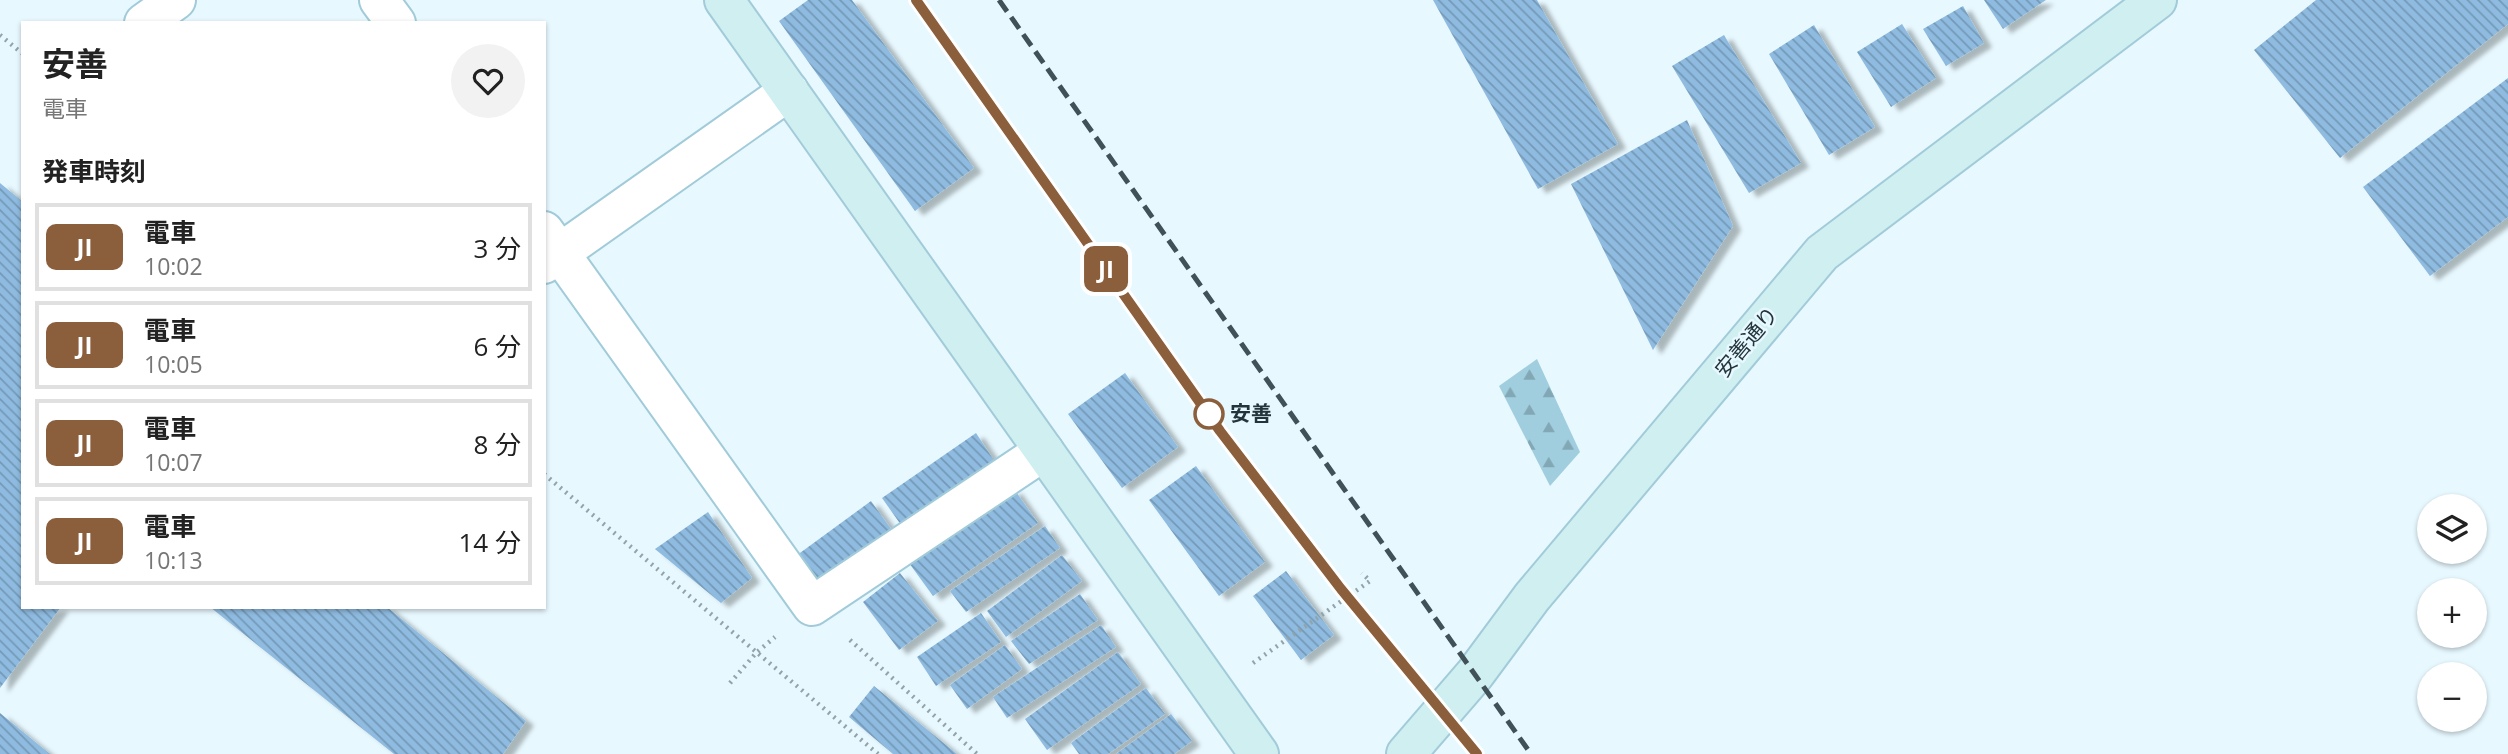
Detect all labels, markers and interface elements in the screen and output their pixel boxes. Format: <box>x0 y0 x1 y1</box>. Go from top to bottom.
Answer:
text: 安善 <box>42 41 108 86</box>
button: heart <box>451 44 525 118</box>
text: 電車 <box>42 92 88 124</box>
text: 発車時刻 <box>42 153 146 189</box>
text: 電車 <box>144 214 196 250</box>
text: JI <box>77 230 92 263</box>
text: 3 分 <box>473 230 521 266</box>
line badge: JI <box>1074 246 1138 292</box>
text: 10:02 <box>144 250 203 282</box>
text: JI <box>1098 252 1114 285</box>
street label: 安善通り <box>1709 300 1784 383</box>
text: 電車 <box>144 312 196 348</box>
text: JI <box>77 328 92 361</box>
text: 6 分 <box>473 328 521 364</box>
text: 10:05 <box>144 348 203 380</box>
marker: 安善 <box>1194 399 1224 429</box>
place label: 安善 <box>1230 399 1272 427</box>
text: 電車 <box>144 410 196 446</box>
text: JI <box>77 426 92 459</box>
text: 8 分 <box>473 426 521 462</box>
text: 10:07 <box>144 446 203 478</box>
map controls <box>2417 494 2487 732</box>
button: layers <box>2417 494 2487 564</box>
text: 電車 <box>144 508 196 544</box>
text: JI <box>77 524 92 557</box>
text: 14 分 <box>459 524 521 560</box>
text: 10:13 <box>144 544 203 576</box>
button: + <box>2417 578 2487 648</box>
button: − <box>2417 662 2487 732</box>

